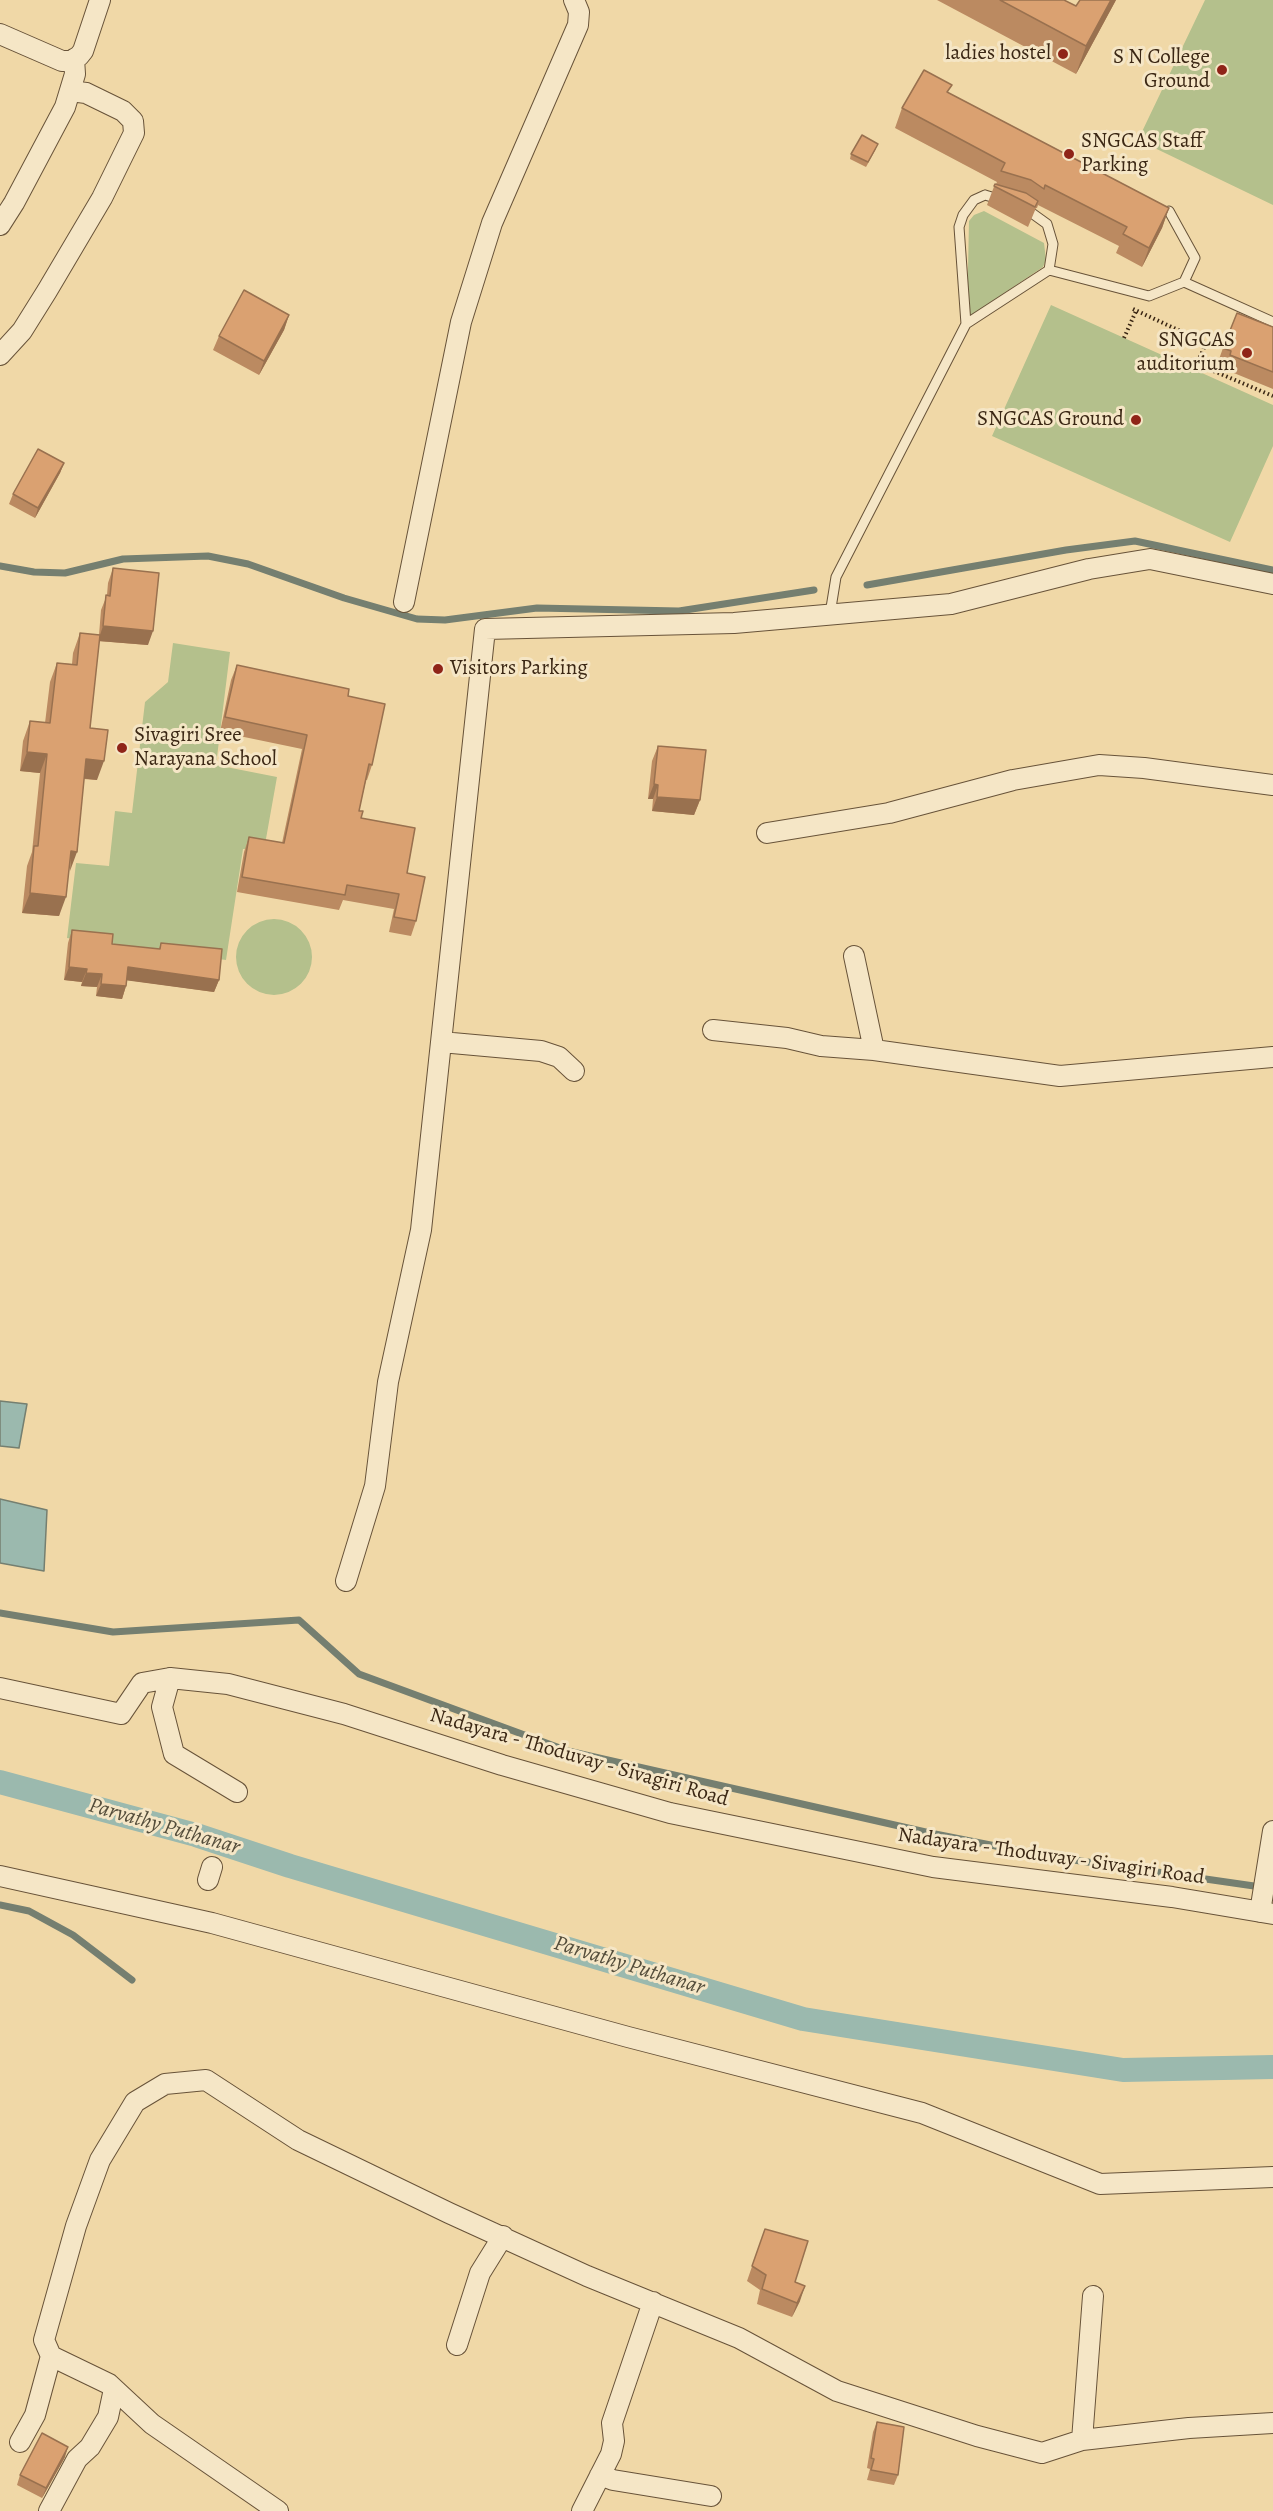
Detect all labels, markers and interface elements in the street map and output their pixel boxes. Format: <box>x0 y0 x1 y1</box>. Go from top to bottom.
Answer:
place label: ladies hostel <box>945 41 1051 67</box>
place label: S N College Ground <box>1113 45 1210 95</box>
marker: ladies hostel <box>1056 47 1070 61</box>
marker: S N College Ground <box>1215 63 1229 77</box>
place label: SNGCAS Staff Parking <box>1081 129 1203 179</box>
marker: SNGCAS Staff Parking <box>1062 147 1076 161</box>
place label: SNGCAS auditorium <box>1136 328 1235 378</box>
marker: SNGCAS auditorium <box>1240 346 1254 360</box>
place label: SNGCAS Ground <box>977 407 1124 433</box>
marker: SNGCAS Ground <box>1129 413 1143 427</box>
place label: Visitors Parking <box>450 656 588 682</box>
marker: Visitors Parking <box>431 662 445 676</box>
place label: Sivagiri Sree Narayana School <box>134 723 277 773</box>
marker: Sivagiri Sree Narayana School <box>115 741 129 755</box>
street label: Nadayara - Thoduvay - Sivagiri Road <box>427 1703 731 1813</box>
water label: Parvathy Puthanar <box>85 1793 243 1861</box>
street label: Nadayara - Thoduvay - Sivagiri Road <box>896 1823 1206 1891</box>
water label: Parvathy Puthanar <box>551 1931 707 2001</box>

